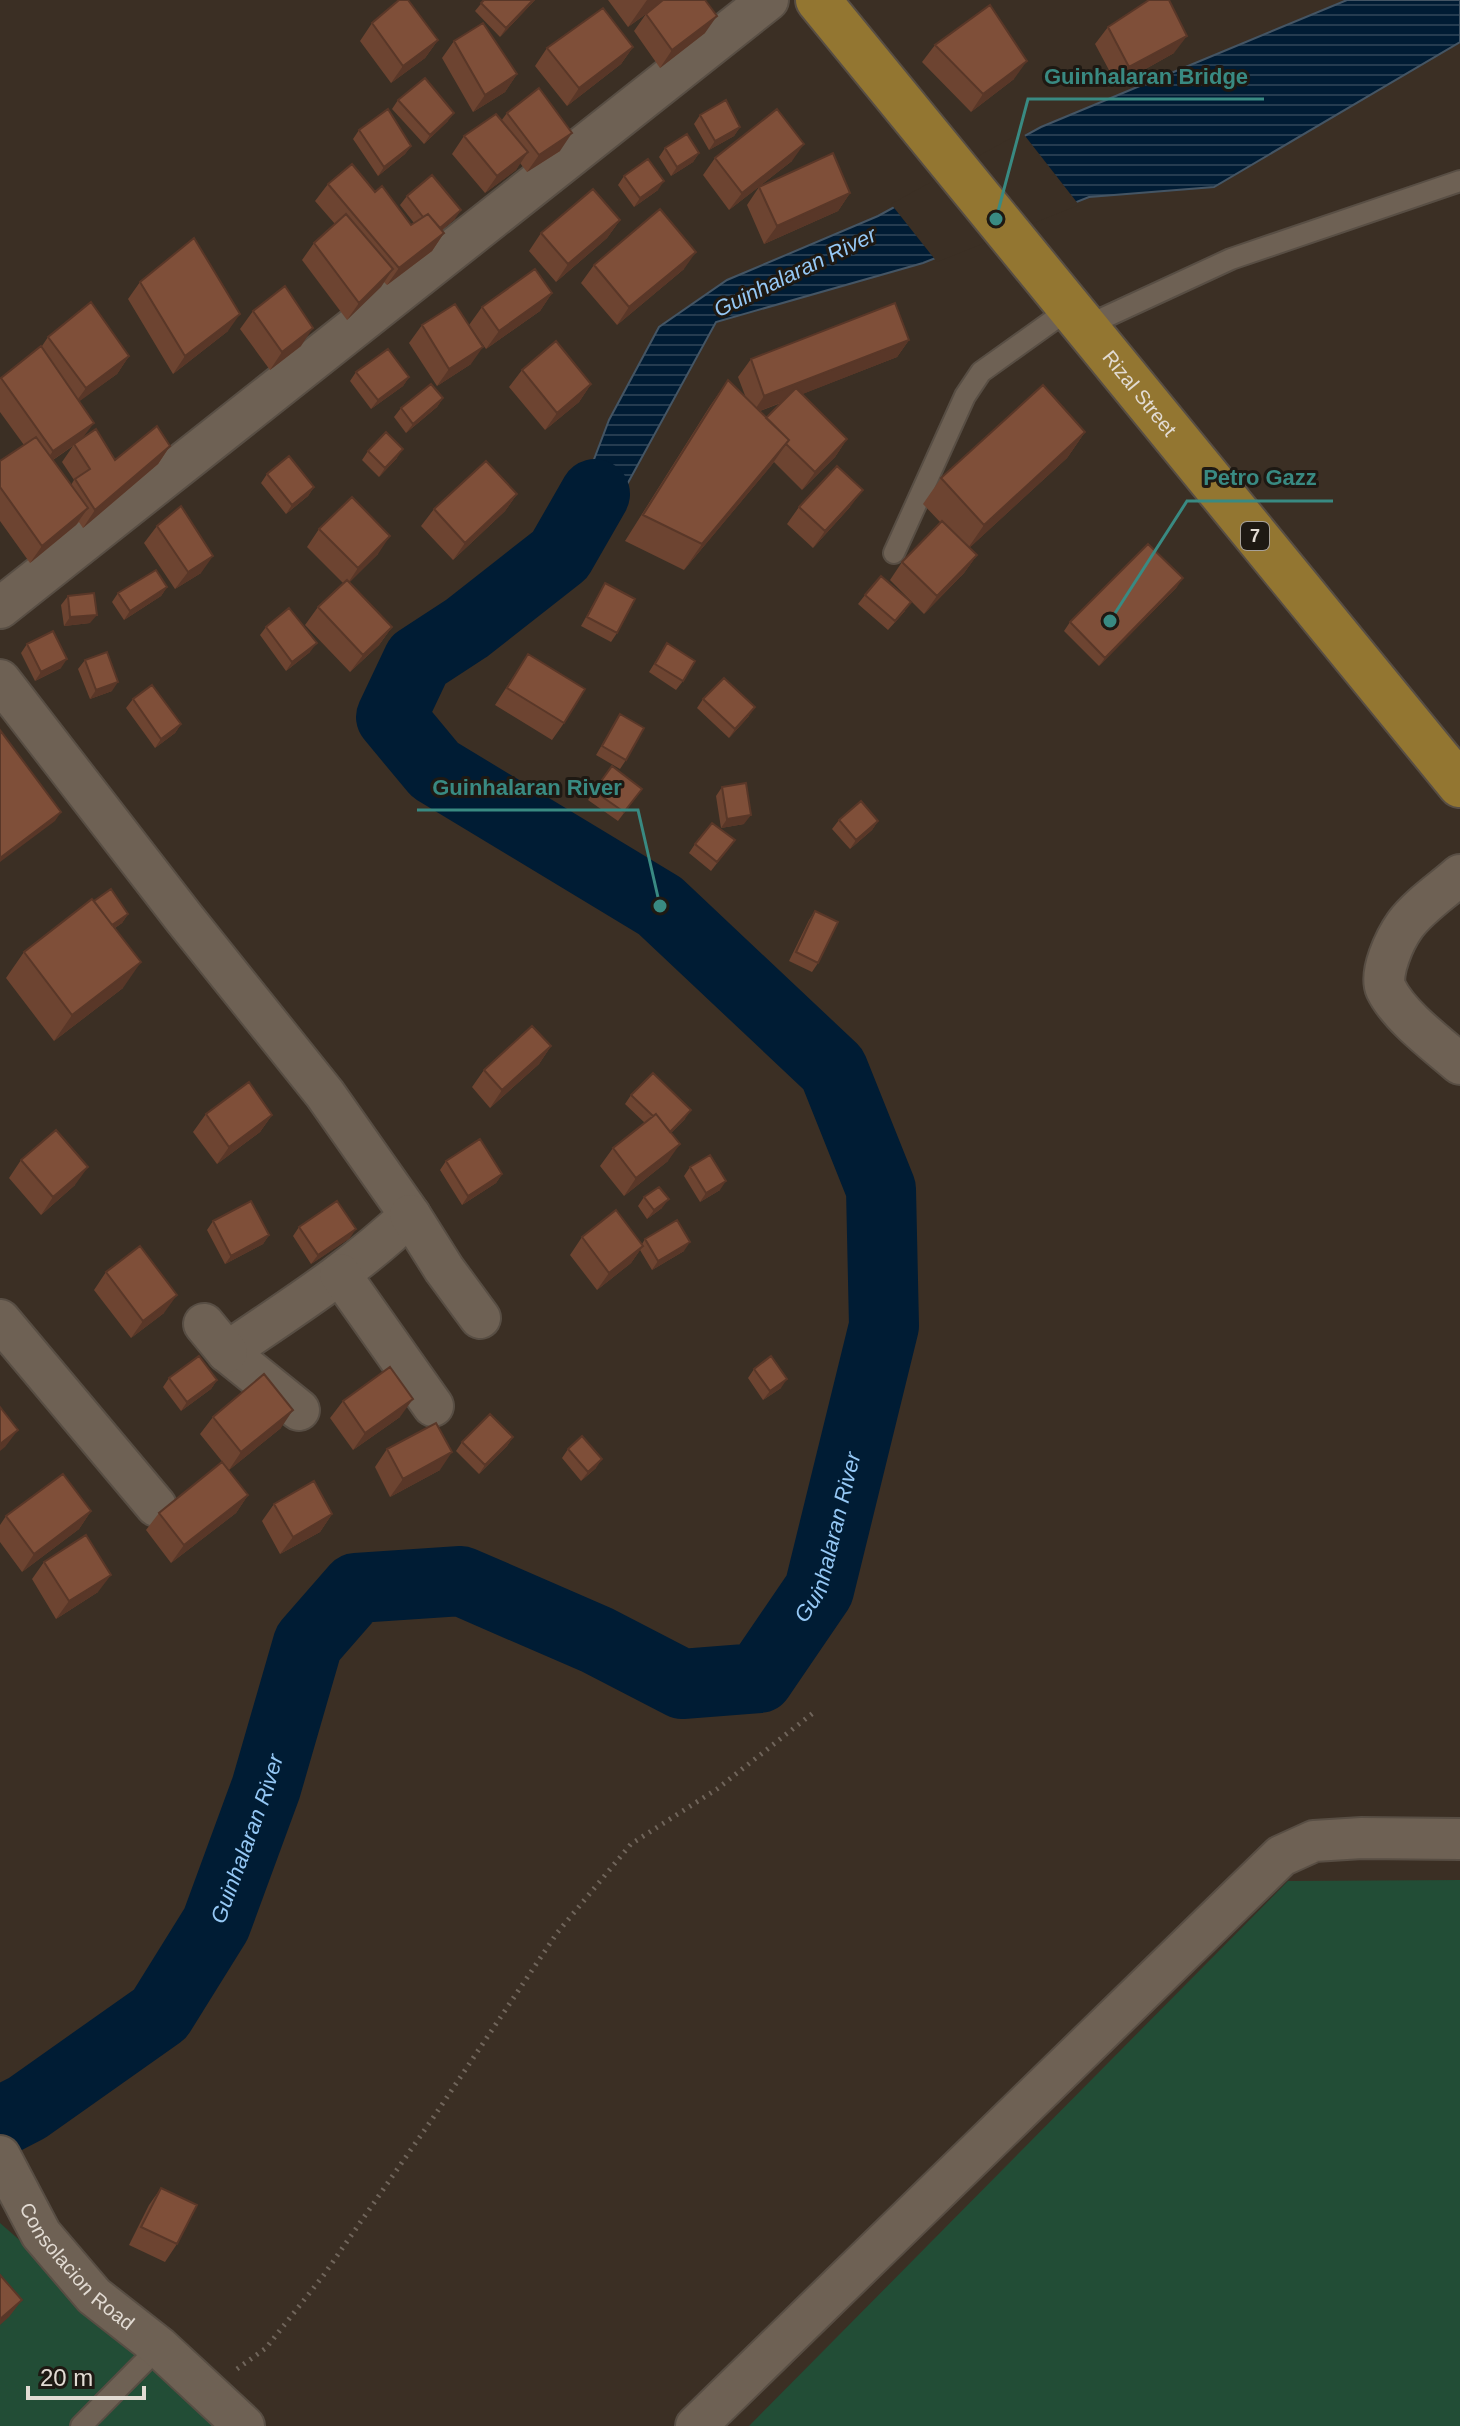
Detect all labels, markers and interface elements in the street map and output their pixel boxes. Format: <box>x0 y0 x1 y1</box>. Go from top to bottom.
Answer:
callout: Guinhalaran Bridge <box>1028 53 1264 99</box>
text: Guinhalaran Bridge <box>1044 64 1248 89</box>
water label: Guinhalaran River <box>710 221 882 322</box>
street label: Rizal Street <box>1098 346 1181 441</box>
callout: Petro Gazz <box>1187 455 1333 501</box>
text: Petro Gazz <box>1203 465 1317 490</box>
road number: 7 <box>1241 522 1269 550</box>
callout: Guinhalaran River <box>417 764 638 810</box>
text: Guinhalaran River <box>432 775 622 800</box>
water label: Guinhalaran River <box>789 1448 865 1627</box>
water label: Guinhalaran River <box>205 1750 288 1926</box>
street label: Consolacion Road <box>16 2199 139 2334</box>
scale bar <box>28 2350 144 2400</box>
text: 20 m <box>40 2364 93 2391</box>

